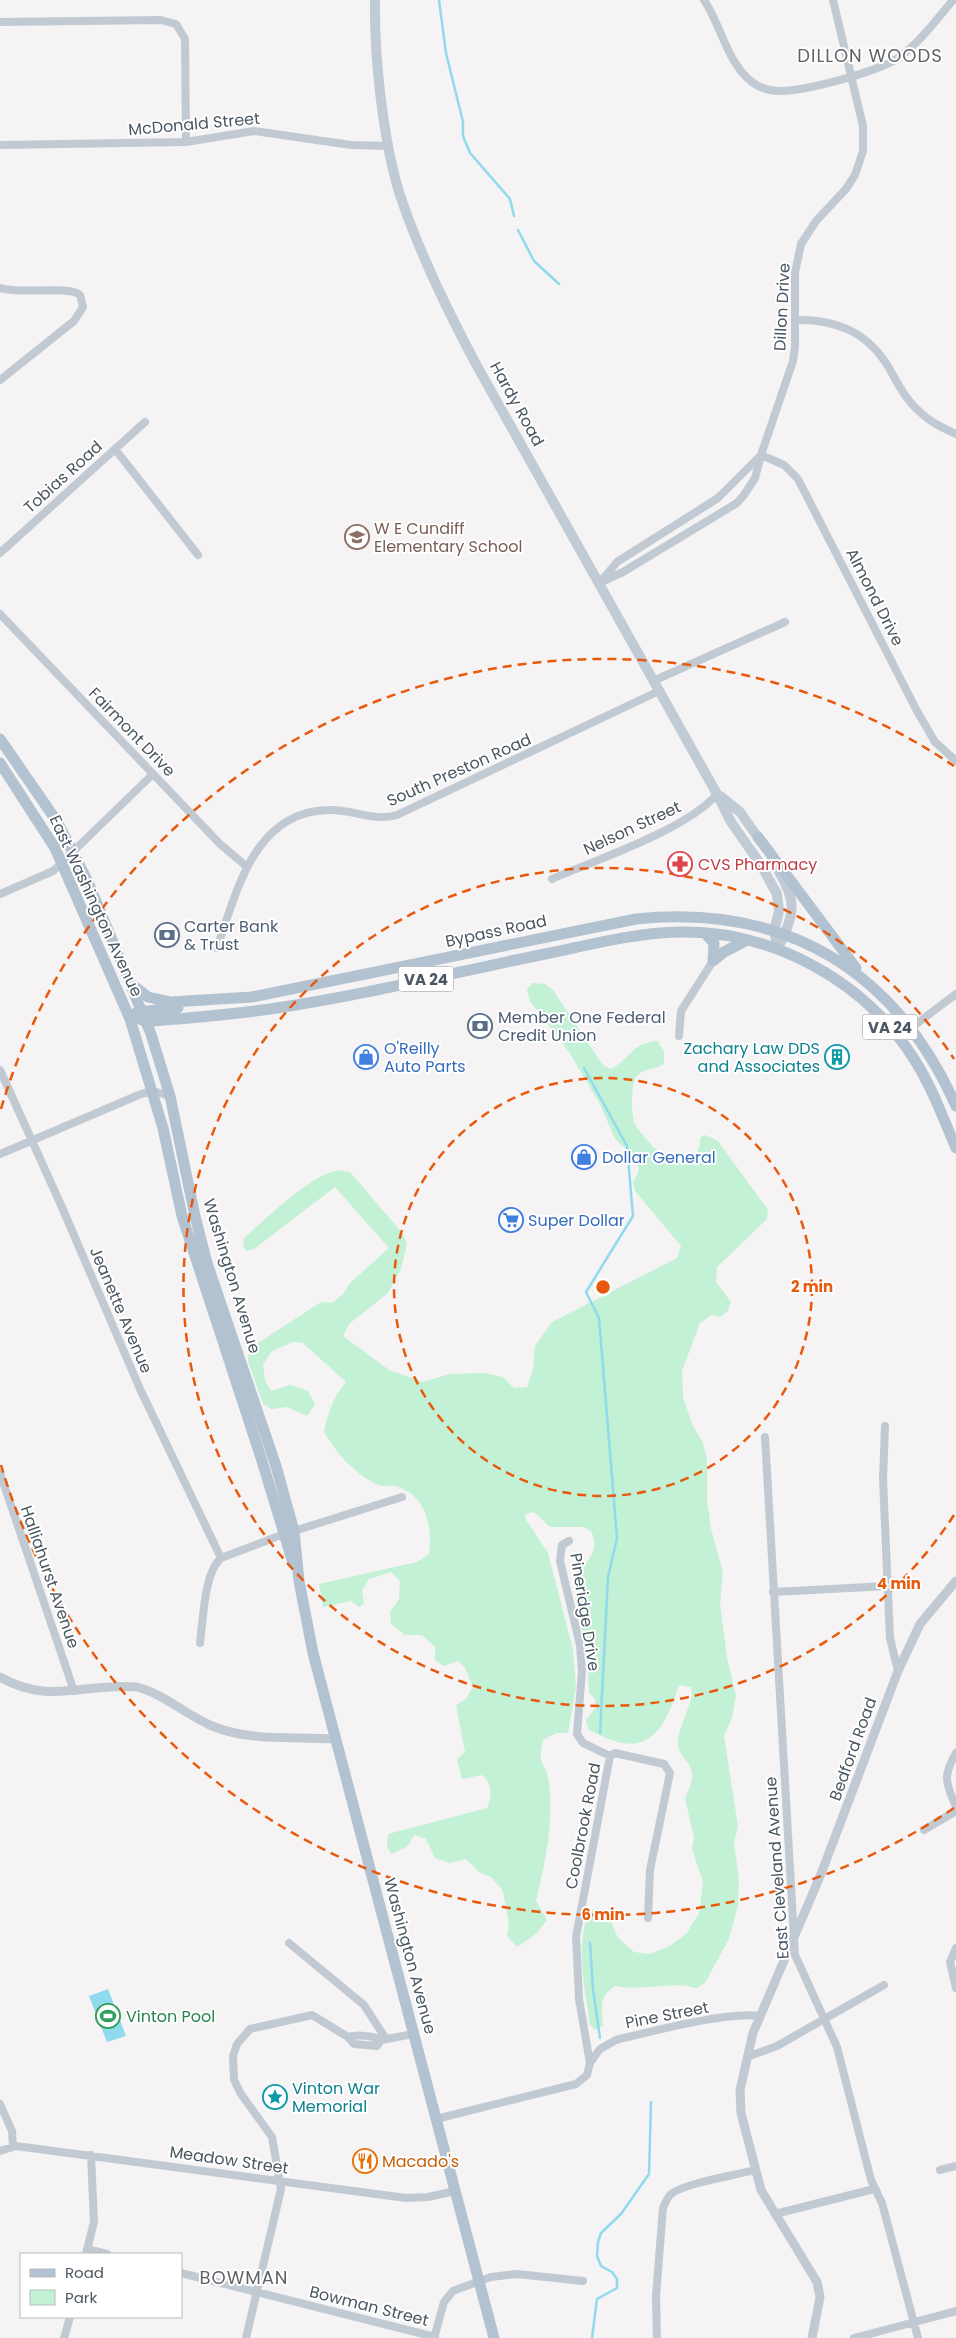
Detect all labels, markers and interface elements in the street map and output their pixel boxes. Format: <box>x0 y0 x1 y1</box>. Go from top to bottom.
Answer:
district label: DILLON WOODS <box>797 43 943 68</box>
street label: McDonald Street <box>127 107 261 141</box>
street label: Dillon Drive <box>768 262 796 352</box>
street label: Hardy Road <box>484 358 550 450</box>
street label: Tobias Road <box>19 435 107 519</box>
place label: W E Cundiff Elementary School <box>374 517 522 558</box>
school or university icon: W E Cundiff Elementary School <box>344 524 370 550</box>
street label: Almond Drive <box>840 544 910 650</box>
street label: Fairmont Drive <box>83 682 181 782</box>
street label: South Preston Road <box>383 728 535 812</box>
street label: Nelson Street <box>580 795 685 861</box>
street label: East Washington Avenue <box>44 811 148 1001</box>
pharmacy icon: CVS Pharmacy <box>667 851 693 877</box>
place label: CVS Pharmacy <box>698 853 817 876</box>
street label: Bypass Road <box>443 909 549 953</box>
place label: Carter Bank & Trust <box>184 915 279 956</box>
bank icon: Carter Bank & Trust <box>154 922 180 948</box>
road number: VA 24 <box>398 966 454 992</box>
place label: Member One Federal Credit Union <box>498 1006 666 1047</box>
bank icon: Member One Federal Credit Union <box>467 1013 493 1039</box>
road number: VA 24 <box>862 1014 918 1040</box>
place label: O'Reilly Auto Parts <box>384 1037 466 1078</box>
place label: Zachary Law DDS and Associates <box>683 1037 820 1078</box>
shop icon: O'Reilly Auto Parts <box>353 1044 379 1070</box>
building icon: Zachary Law DDS and Associates <box>824 1044 850 1070</box>
shop icon: Dollar General <box>571 1144 597 1170</box>
place label: Dollar General <box>602 1146 716 1169</box>
street label: Washington Avenue <box>198 1196 267 1356</box>
supermarket icon: Super Dollar <box>498 1207 524 1233</box>
place label: Super Dollar <box>528 1209 625 1232</box>
street label: Jeanette Avenue <box>84 1243 158 1377</box>
text: 2 min <box>791 1276 833 1297</box>
centre of rings <box>594 1278 612 1296</box>
street label: Halliahurst Avenue <box>15 1503 85 1651</box>
street label: Pineridge Drive <box>564 1551 606 1673</box>
text: 4 min <box>877 1573 921 1594</box>
street label: Bedford Road <box>824 1694 882 1804</box>
street label: Coolbrook Road <box>559 1761 607 1891</box>
street label: East Cleveland Avenue <box>759 1776 795 1960</box>
street label: Washington Avenue <box>378 1875 442 2037</box>
text: 6 min <box>581 1904 625 1925</box>
street label: Pine Street <box>623 1996 711 2034</box>
sports icon: Vinton Pool <box>95 2003 121 2029</box>
place label: Vinton Pool <box>126 2005 215 2028</box>
place label: Vinton War Memorial <box>292 2077 380 2118</box>
place icon: Vinton War Memorial <box>262 2084 288 2110</box>
street label: Meadow Street <box>168 2140 290 2180</box>
restaurant icon: Macado's <box>352 2148 378 2174</box>
place label: Macado's <box>382 2150 459 2173</box>
legend <box>20 2253 182 2318</box>
text: Road <box>65 2262 104 2283</box>
district label: BOWMAN <box>199 2265 289 2290</box>
street label: Bowman Street <box>307 2280 431 2332</box>
text: Park <box>65 2287 97 2308</box>

